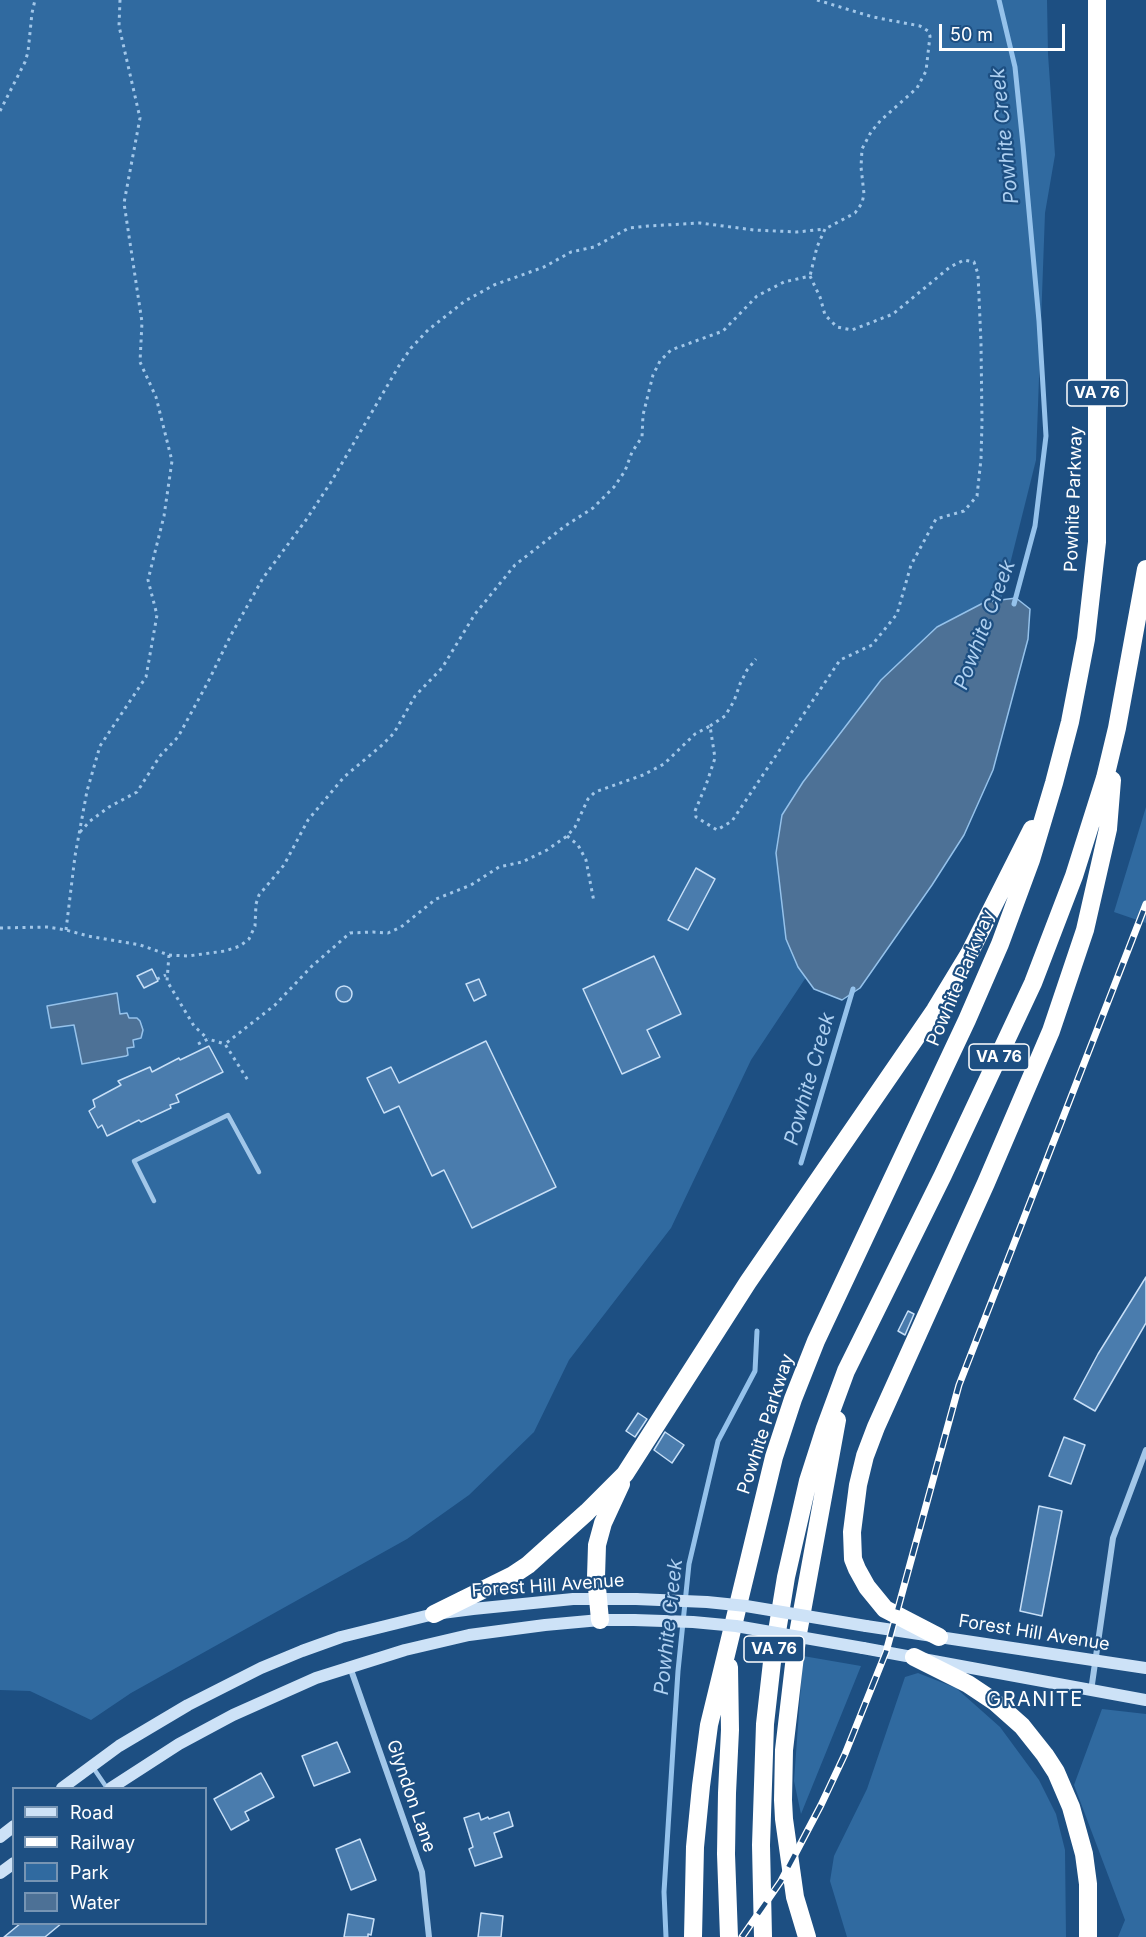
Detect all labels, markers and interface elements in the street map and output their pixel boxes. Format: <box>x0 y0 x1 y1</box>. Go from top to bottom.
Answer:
scale bar <box>942 12 1068 50</box>
text: 50 m <box>950 24 993 45</box>
water label: Powhite Creek <box>986 67 1024 205</box>
road number: VA 76 <box>1067 380 1127 406</box>
street label: Powhite Parkway <box>1061 426 1087 572</box>
water label: Powhite Creek <box>949 557 1021 693</box>
street label: Powhite Parkway <box>923 907 999 1049</box>
water label: Powhite Creek <box>780 1010 840 1148</box>
road number: VA 76 <box>969 1044 1029 1070</box>
street label: Powhite Parkway <box>733 1351 799 1497</box>
water label: Powhite Creek <box>650 1558 688 1696</box>
street label: Forest Hill Avenue <box>471 1570 625 1602</box>
street label: Forest Hill Avenue <box>957 1610 1111 1656</box>
road number: VA 76 <box>744 1636 804 1662</box>
district label: GRANITE <box>986 1688 1084 1712</box>
street label: Glyndon Lane <box>382 1737 440 1855</box>
legend <box>12 1787 207 1925</box>
text: Road <box>70 1802 113 1823</box>
text: Railway <box>70 1832 135 1853</box>
text: Park <box>70 1862 109 1883</box>
text: Water <box>70 1892 120 1913</box>

